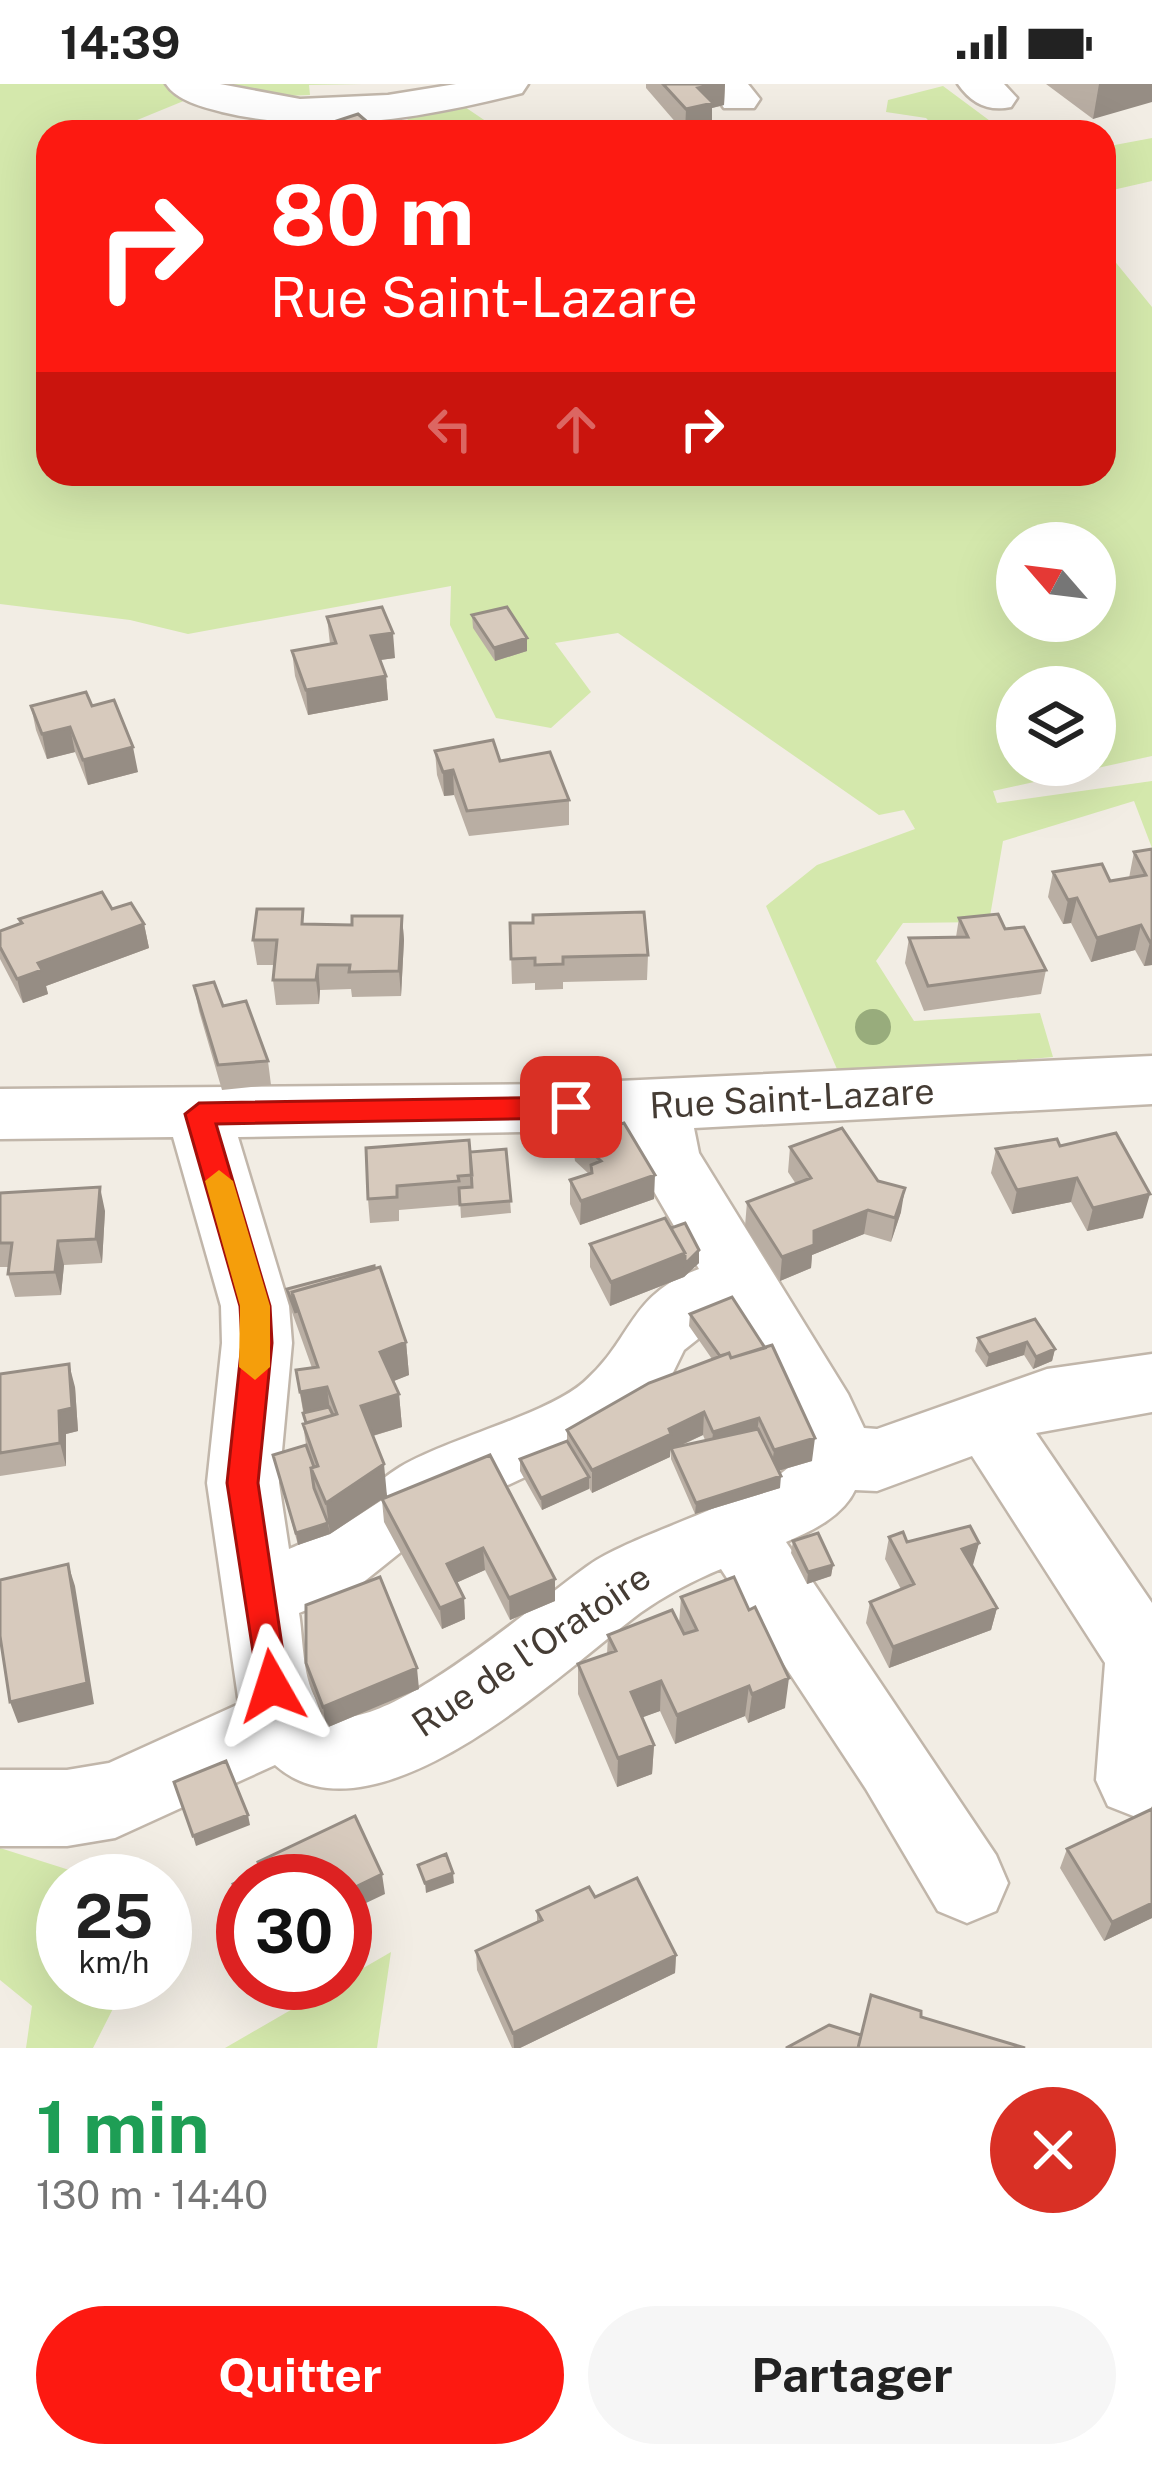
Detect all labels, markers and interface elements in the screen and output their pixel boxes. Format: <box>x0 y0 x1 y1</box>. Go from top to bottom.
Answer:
text: 14:39 <box>60 16 180 69</box>
text: 80 m <box>270 165 474 264</box>
icon: right <box>72 168 228 324</box>
text: Rue Saint-Lazare <box>270 266 698 329</box>
icon: left <box>417 396 483 462</box>
icon: ahead <box>543 396 609 462</box>
icon: right <box>669 396 735 462</box>
north arrow <box>996 522 1116 642</box>
map controls <box>996 522 1116 786</box>
button: layers <box>996 666 1116 786</box>
pin <box>520 1056 622 1158</box>
street label: Rue Saint-Lazare <box>648 1070 936 1126</box>
icon: arrive <box>538 1074 604 1140</box>
street label: Rue de l'Oratoire <box>404 1555 658 1745</box>
position arrow <box>209 1623 335 1749</box>
speed limit sign: 30 <box>216 1854 372 2010</box>
text: 25 <box>75 1881 153 1952</box>
text: km/h <box>79 1944 149 1980</box>
text: 1 min <box>36 2085 210 2169</box>
button: close <box>990 2087 1116 2213</box>
text: 130 m · 14:40 <box>36 2172 268 2218</box>
button: Quitter <box>36 2306 564 2444</box>
button: Partager <box>588 2306 1116 2444</box>

